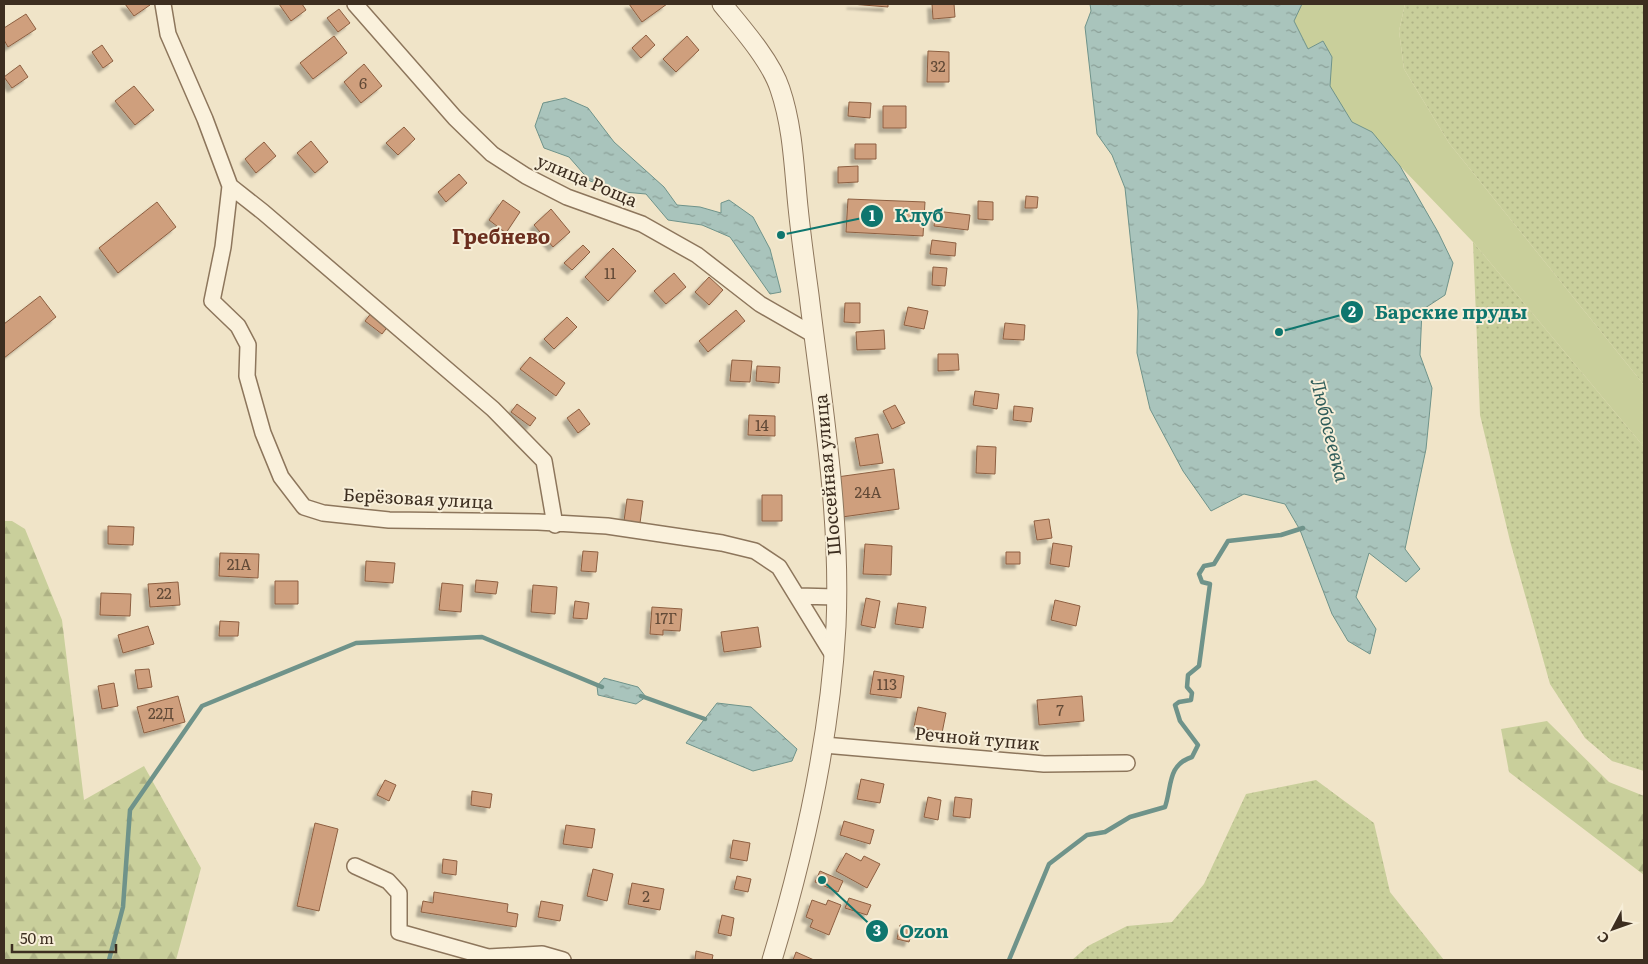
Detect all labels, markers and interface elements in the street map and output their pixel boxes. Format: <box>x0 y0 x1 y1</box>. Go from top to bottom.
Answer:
house number: 32 <box>930 54 946 77</box>
house number: 6 <box>359 71 367 94</box>
street label: улица Роща <box>533 146 642 213</box>
callout: Клуб <box>859 199 953 233</box>
text: Клуб <box>894 200 944 228</box>
text: 1 <box>869 203 875 226</box>
district label: Гребнево <box>452 220 550 250</box>
house number: 11 <box>604 261 616 284</box>
callout: Барские пруды <box>1339 295 1537 329</box>
text: Барские пруды <box>1375 297 1528 325</box>
text: 2 <box>1348 299 1356 322</box>
water label: Любосеевка <box>1305 375 1357 485</box>
street label: Шоссейная улица <box>806 393 847 557</box>
house number: 14 <box>755 413 769 436</box>
street label: Берёзовая улица <box>342 480 494 515</box>
house number: 24А <box>855 480 881 503</box>
house number: 21А <box>227 552 251 575</box>
house number: 22 <box>156 581 172 604</box>
house number: 17Г <box>655 606 677 629</box>
house number: 113 <box>877 672 897 695</box>
house number: 7 <box>1056 698 1064 721</box>
house number: 22Д <box>148 701 174 724</box>
street label: Речной тупик <box>913 719 1041 756</box>
house number: 2 <box>642 884 650 907</box>
north arrow <box>1588 904 1638 954</box>
callout: Ozon <box>865 914 959 948</box>
text: Ozon <box>899 916 949 944</box>
text: 3 <box>873 918 881 941</box>
scale bar <box>12 922 116 954</box>
text: 50 m <box>20 926 54 949</box>
text: С <box>1592 928 1613 949</box>

